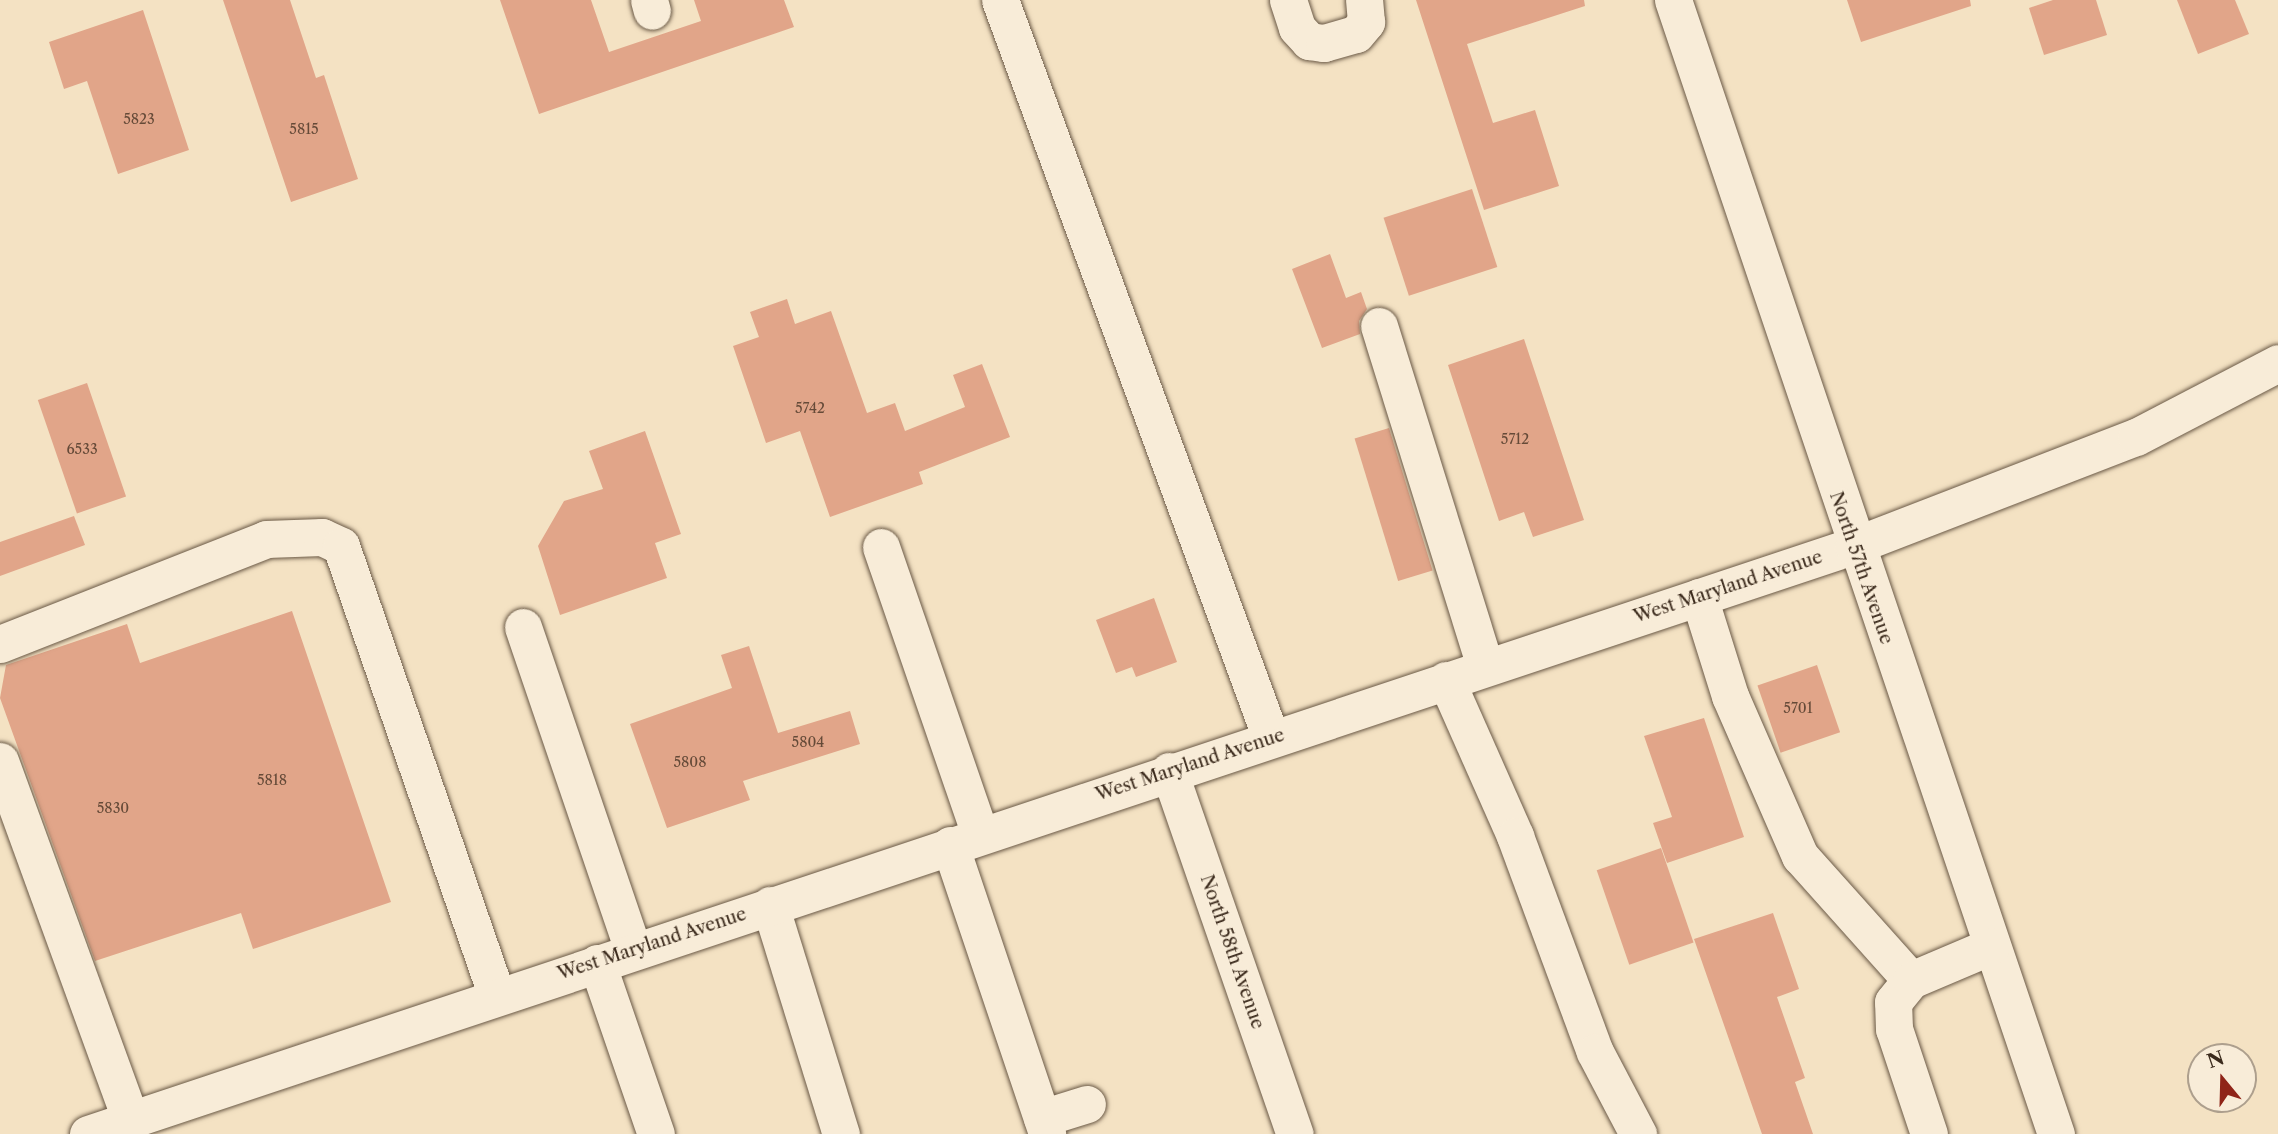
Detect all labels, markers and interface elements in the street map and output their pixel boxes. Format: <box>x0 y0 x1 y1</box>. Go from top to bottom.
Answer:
house number: 5823 <box>123 111 155 127</box>
house number: 5815 <box>289 121 319 137</box>
house number: 5742 <box>795 400 825 416</box>
house number: 5712 <box>1501 431 1529 447</box>
house number: 6533 <box>66 441 98 457</box>
street label: North 57th Avenue <box>1825 489 1897 647</box>
street label: West Maryland Avenue <box>1630 546 1826 628</box>
house number: 5701 <box>1783 700 1813 716</box>
street label: West Maryland Avenue <box>1092 724 1288 806</box>
house number: 5804 <box>792 734 824 750</box>
house number: 5808 <box>673 754 707 770</box>
house number: 5818 <box>257 772 287 788</box>
house number: 5830 <box>97 800 129 816</box>
street label: North 58th Avenue <box>1195 872 1269 1032</box>
street label: West Maryland Avenue <box>554 903 750 985</box>
north arrow <box>2187 1043 2257 1113</box>
text: N <box>2204 1046 2227 1073</box>

